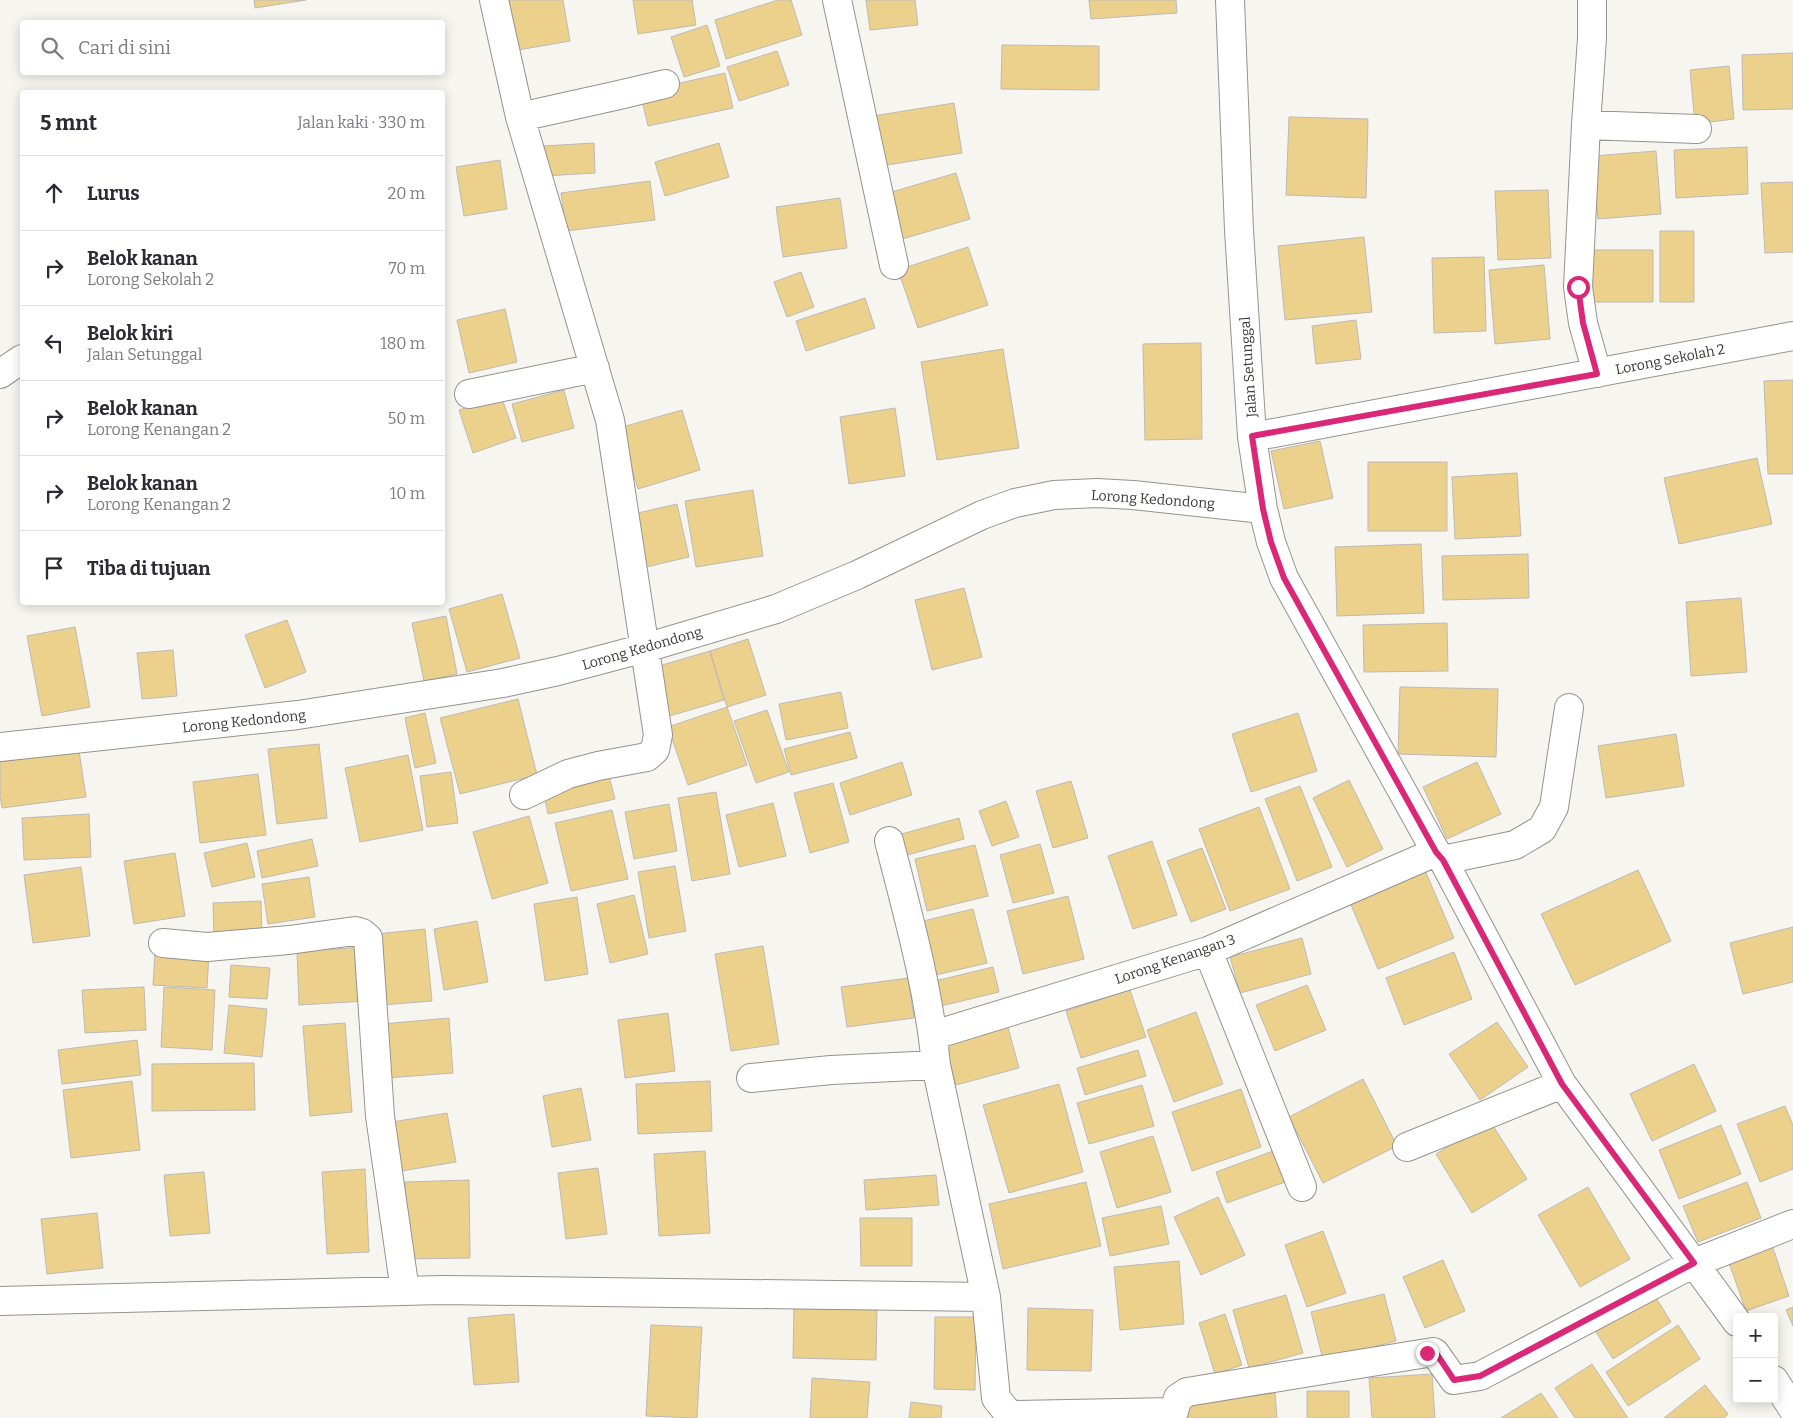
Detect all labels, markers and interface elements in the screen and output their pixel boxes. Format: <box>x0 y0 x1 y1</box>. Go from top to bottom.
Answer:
search box <box>20 20 445 75</box>
icon: search <box>38 34 66 62</box>
text: Cari di sini <box>78 36 171 59</box>
text: 5 mnt <box>40 110 97 136</box>
text: Jalan kaki · 330 m <box>297 113 425 132</box>
icon: ahead <box>40 179 68 207</box>
text: Lurus <box>87 182 140 205</box>
text: 20 m <box>388 184 425 203</box>
text: Belok kanan <box>87 247 198 270</box>
icon: right <box>40 254 68 282</box>
text: 70 m <box>389 259 425 278</box>
text: Lorong Sekolah 2 <box>87 270 214 289</box>
route start <box>1567 276 1590 299</box>
street label: Jalan Setunggal <box>1236 316 1261 419</box>
text: Belok kiri <box>87 322 173 345</box>
icon: left <box>40 329 68 357</box>
text: 180 m <box>380 334 425 353</box>
street label: Lorong Sekolah 2 <box>1614 341 1726 378</box>
text: Jalan Setunggal <box>87 345 202 364</box>
text: Belok kanan <box>87 397 198 420</box>
icon: right <box>40 404 68 432</box>
text: 50 m <box>388 409 425 428</box>
text: Lorong Kenangan 2 <box>87 420 231 439</box>
text: Belok kanan <box>87 472 198 495</box>
icon: right <box>40 479 68 507</box>
text: 10 m <box>390 484 425 503</box>
street label: Lorong Kedondong <box>1090 487 1216 512</box>
text: Lorong Kenangan 2 <box>87 495 231 514</box>
icon: arrive <box>40 554 68 582</box>
text: Tiba di tujuan <box>87 557 211 580</box>
street label: Lorong Kedondong <box>580 623 704 674</box>
street label: Lorong Kedondong <box>181 707 307 736</box>
street label: Lorong Kenangan 3 <box>1113 931 1238 988</box>
map controls <box>1733 1313 1778 1403</box>
button: + <box>1733 1313 1778 1358</box>
route end <box>1416 1342 1439 1365</box>
button: − <box>1733 1358 1778 1403</box>

